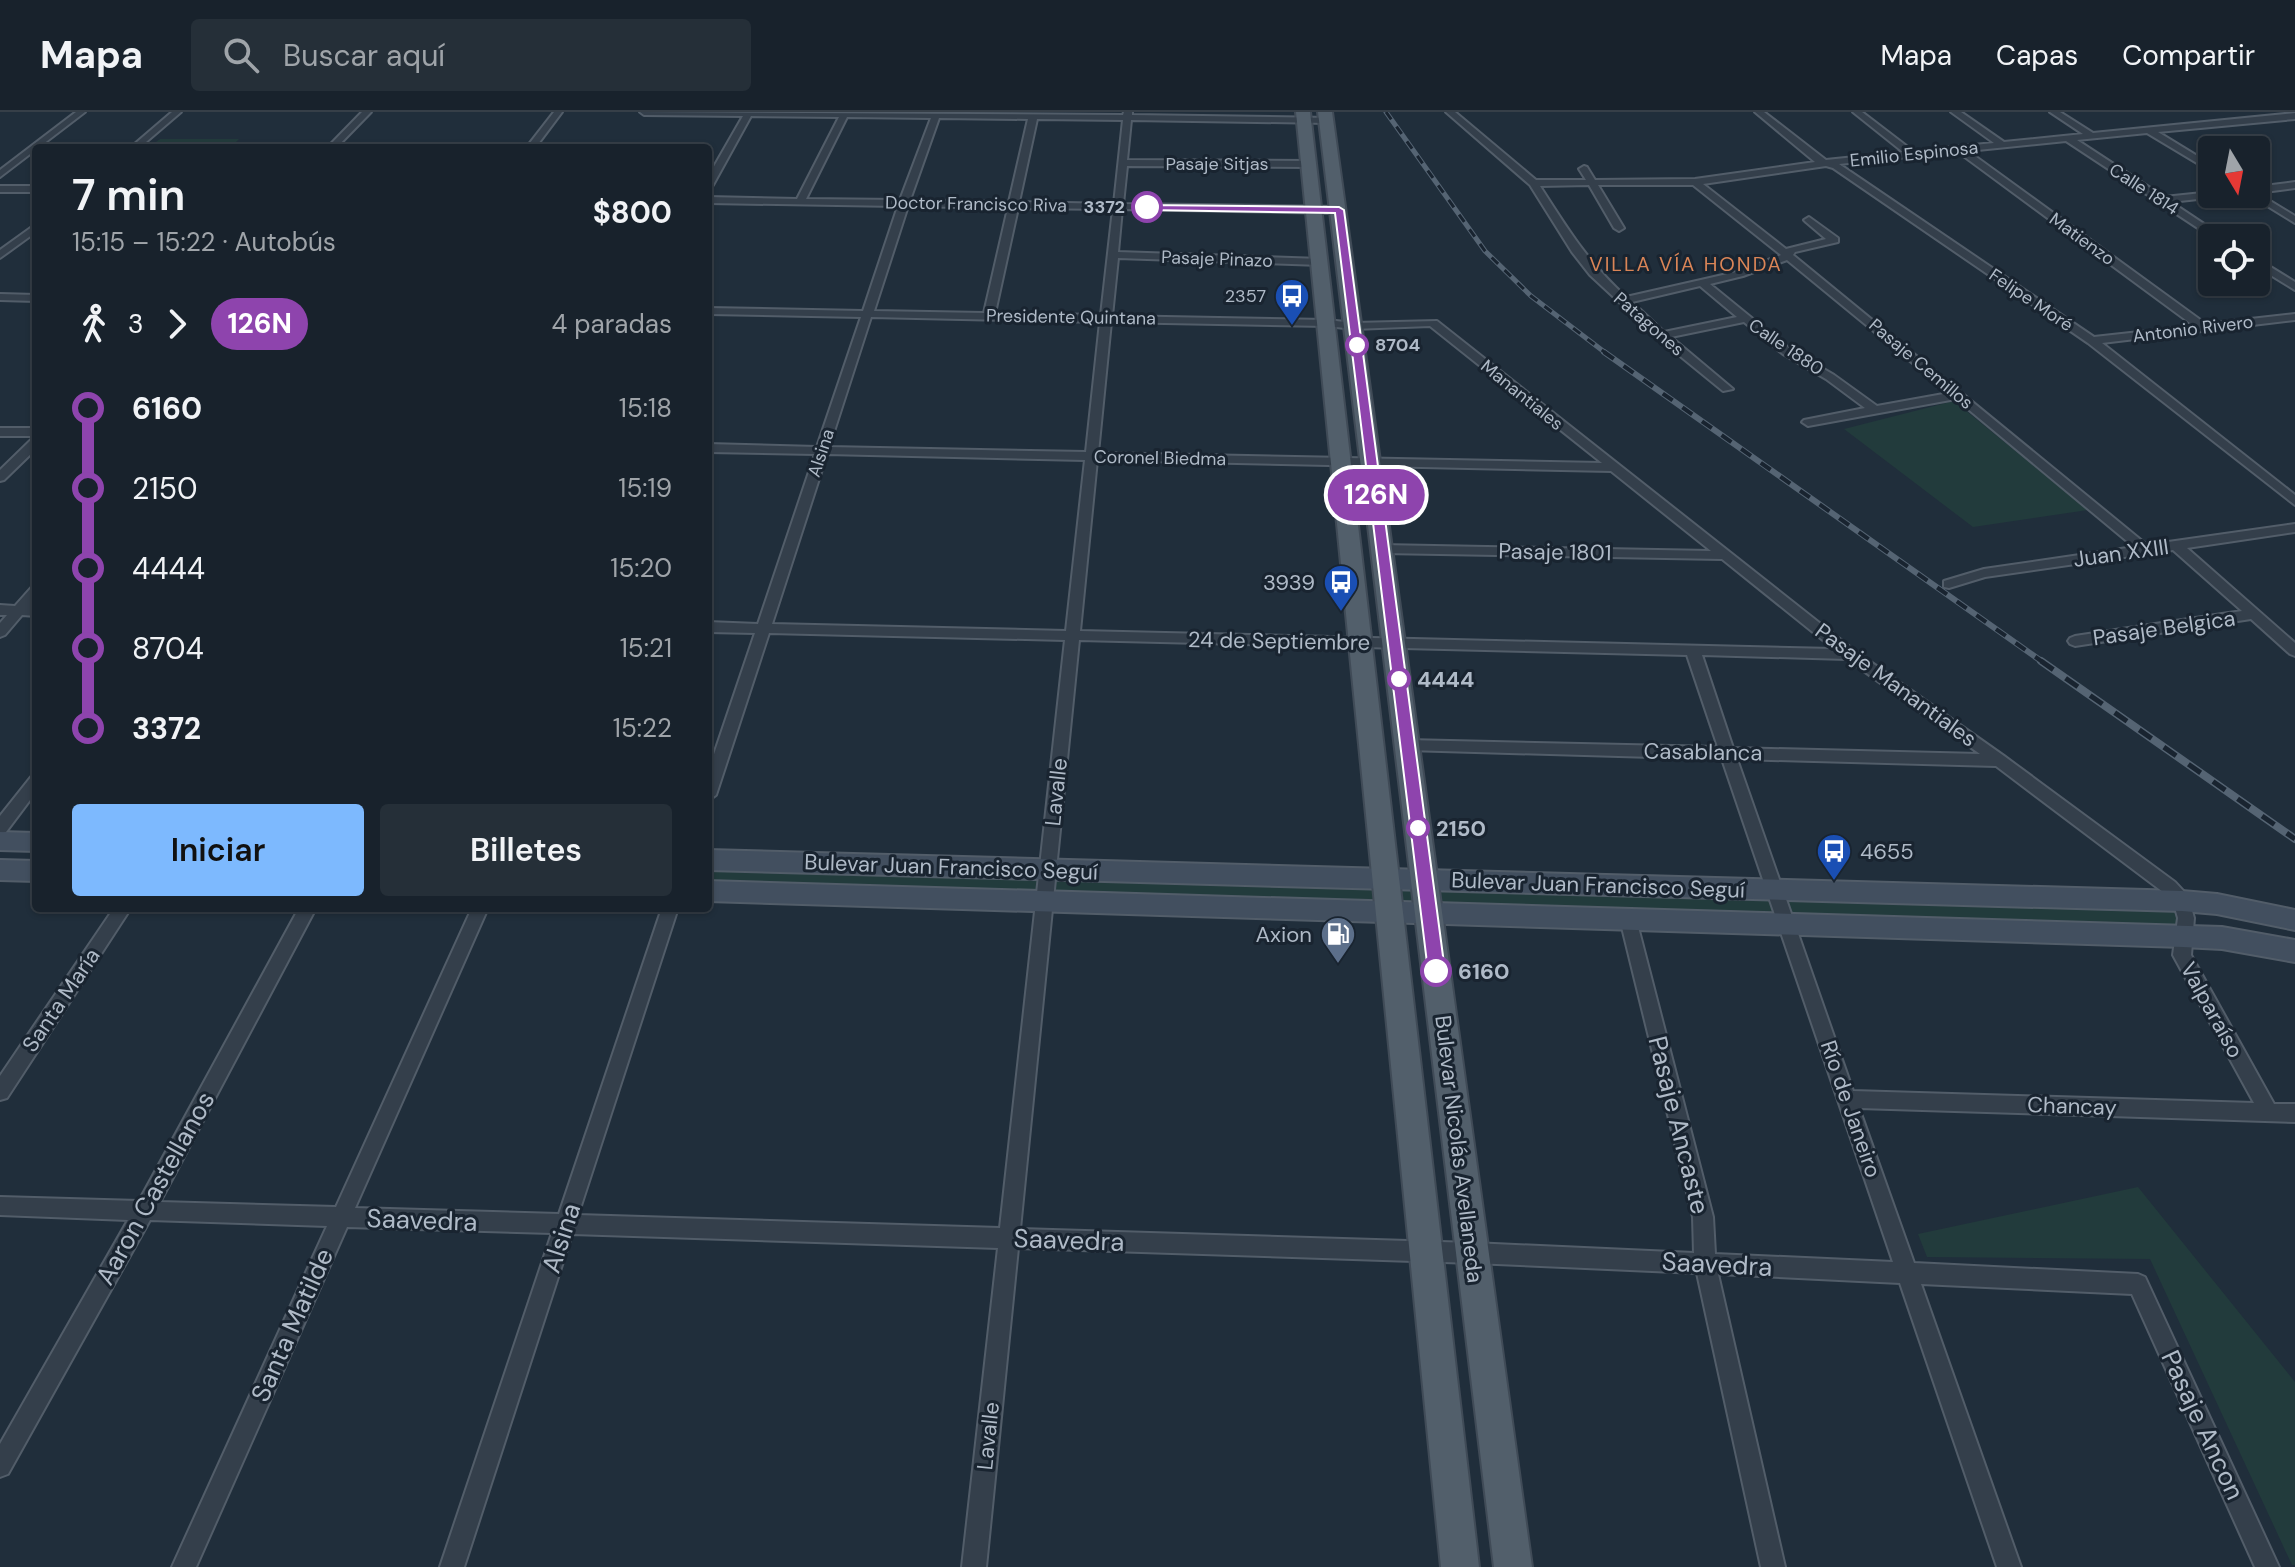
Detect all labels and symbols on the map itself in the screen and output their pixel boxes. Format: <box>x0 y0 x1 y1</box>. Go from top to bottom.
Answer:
street label: Emilio Espinosa <box>1849 135 1979 173</box>
north arrow <box>2198 136 2270 208</box>
street label: Pasaje Sitjas <box>1165 152 1269 176</box>
street label: Calle 1814 <box>2105 158 2184 220</box>
street label: Doctor Francisco Riva <box>885 190 1067 218</box>
marker: 3372 <box>1132 192 1162 222</box>
place label: 3372 <box>1084 195 1125 219</box>
street label: Matienzo <box>2044 207 2120 271</box>
street label: Pasaje Pinazo <box>1161 245 1273 273</box>
district label: VILLA VÍA HONDA <box>1589 251 1783 277</box>
street label: Felipe Moré <box>1984 263 2078 337</box>
bus stop icon: 2357 <box>1273 277 1311 327</box>
place label: 2357 <box>1225 284 1266 308</box>
street label: Patagones <box>1609 287 1689 361</box>
street label: Presidente Quintana <box>986 304 1156 330</box>
street label: Antonio Rivero <box>2131 310 2255 348</box>
street label: Calle 1880 <box>1744 313 1828 381</box>
street label: Pasaje Cemillos <box>1864 313 1978 415</box>
place label: 8704 <box>1375 333 1420 357</box>
marker: 8704 <box>1346 334 1368 356</box>
street label: Manantiales <box>1476 354 1568 436</box>
street label: Alsina <box>802 426 840 480</box>
street label: Coronel Biedma <box>1094 445 1226 471</box>
line badge: 126N <box>1320 469 1432 521</box>
street label: Juan XXIII <box>2071 532 2171 574</box>
street label: Pasaje 1801 <box>1498 537 1612 567</box>
bus stop icon: 3939 <box>1322 563 1360 613</box>
place label: 3939 <box>1263 568 1315 597</box>
street label: Pasaje Belgica <box>2091 604 2237 652</box>
street label: Pasaje Manantiales <box>1809 617 1983 753</box>
street label: 24 de Septiembre <box>1188 625 1370 657</box>
place label: 4444 <box>1417 665 1474 694</box>
marker: 4444 <box>1388 668 1410 690</box>
street label: Casablanca <box>1643 736 1763 768</box>
street label: Lavalle <box>1038 756 1074 828</box>
place label: 2150 <box>1436 814 1486 843</box>
marker: 2150 <box>1407 817 1429 839</box>
bus stop icon: 4655 <box>1815 832 1853 882</box>
place label: 4655 <box>1860 837 1914 866</box>
street label: Bulevar Juan Francisco Seguí <box>804 847 1098 887</box>
street label: Bulevar Juan Francisco Seguí <box>1451 865 1745 905</box>
fuel station icon: Axion <box>1319 915 1357 965</box>
place label: Axion <box>1256 920 1312 949</box>
street label: Santa María <box>16 942 106 1058</box>
marker: 6160 <box>1421 956 1451 986</box>
place label: 6160 <box>1458 957 1509 986</box>
street label: Valparaíso <box>2174 957 2250 1063</box>
street label: Bulevar Nicolás Avellaneda <box>1428 1014 1490 1284</box>
street label: Pasaje Ancaste <box>1640 1033 1718 1217</box>
street label: Río de Janeiro <box>1814 1037 1888 1181</box>
street label: Aaron Castellanos <box>88 1085 222 1291</box>
street label: Chancay <box>2027 1090 2117 1122</box>
street label: Alsina <box>534 1199 588 1277</box>
street label: Saavedra <box>366 1201 478 1239</box>
street label: Saavedra <box>1013 1221 1125 1259</box>
street label: Santa Matilde <box>243 1243 341 1407</box>
street label: Saavedra <box>1661 1244 1773 1284</box>
street label: Pasaje Ancon <box>2154 1345 2252 1505</box>
street label: Lavalle <box>970 1400 1006 1472</box>

